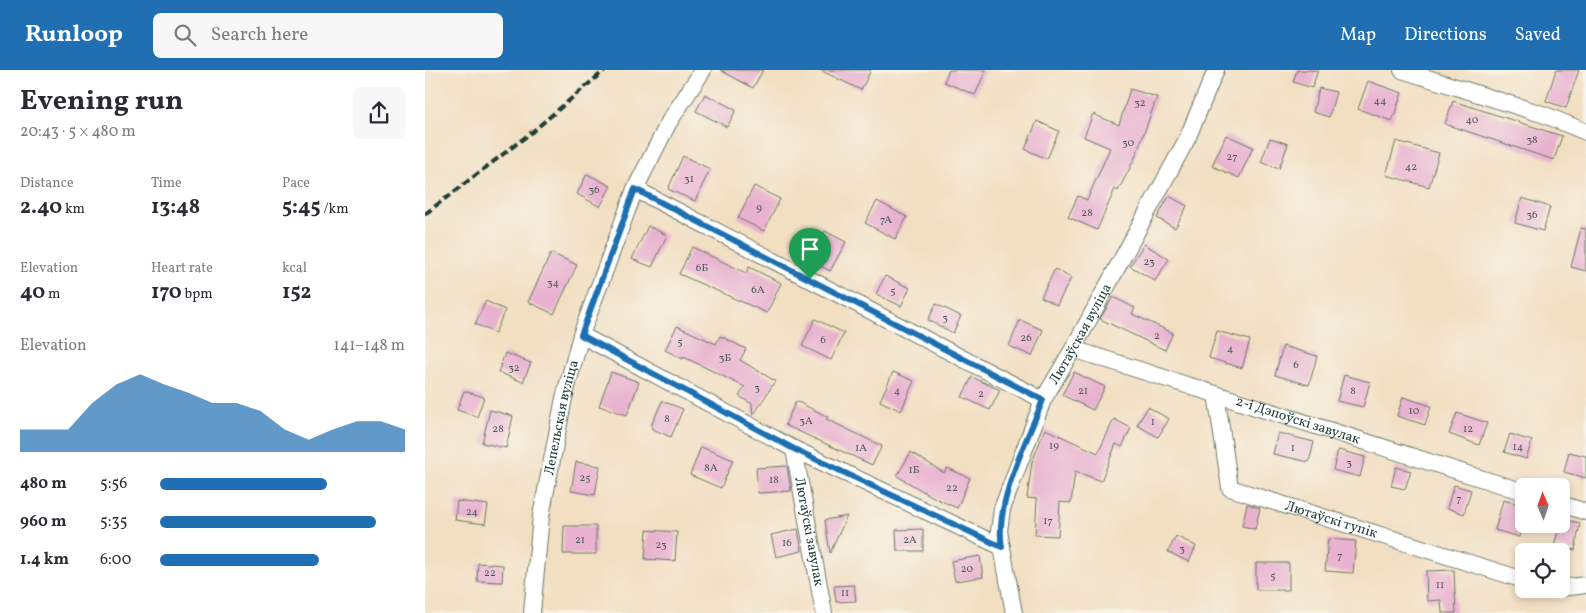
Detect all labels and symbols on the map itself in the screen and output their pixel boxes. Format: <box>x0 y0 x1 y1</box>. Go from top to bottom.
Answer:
house number: 44 <box>1373 94 1387 109</box>
house number: 32 <box>1134 96 1146 111</box>
house number: 40 <box>1466 113 1479 128</box>
house number: 38 <box>1526 133 1538 148</box>
house number: 30 <box>1122 136 1134 151</box>
house number: 27 <box>1227 150 1237 165</box>
house number: 42 <box>1405 160 1417 175</box>
house number: 31 <box>684 172 694 187</box>
house number: 36 <box>588 183 600 198</box>
house number: 9 <box>756 201 762 216</box>
house number: 28 <box>1081 206 1093 221</box>
house number: 36 <box>1526 208 1538 223</box>
house number: 7А <box>880 213 892 228</box>
pin <box>789 228 831 279</box>
house number: 23 <box>1143 255 1155 270</box>
house number: 6Б <box>696 261 708 276</box>
house number: 34 <box>547 276 560 291</box>
street label: Лютаўская вуліца <box>1045 280 1116 388</box>
house number: 6А <box>751 283 765 298</box>
house number: 5 <box>890 284 896 299</box>
house number: 3 <box>942 311 948 326</box>
house number: 2 <box>1154 329 1160 344</box>
house number: 26 <box>1020 331 1032 346</box>
house number: 6 <box>820 333 826 348</box>
house number: 5 <box>677 335 683 350</box>
house number: 4 <box>1227 342 1234 357</box>
house number: 3Б <box>719 351 731 366</box>
street label: Лепельская вуліца <box>540 358 583 477</box>
house number: 6 <box>1293 358 1299 373</box>
house number: 32 <box>508 361 520 376</box>
house number: 3 <box>754 381 760 396</box>
house number: 4 <box>894 384 901 399</box>
house number: 21 <box>1078 384 1088 399</box>
house number: 8 <box>1350 384 1356 399</box>
house number: 2 <box>978 387 984 402</box>
street label: 2-і Дэпоўскі завулак <box>1233 392 1363 449</box>
house number: 10 <box>1409 404 1420 419</box>
house number: 8 <box>664 412 670 427</box>
house number: 3А <box>799 414 813 429</box>
house number: 1 <box>1151 415 1155 430</box>
house number: 28 <box>492 422 504 437</box>
house number: 12 <box>1463 422 1473 437</box>
house number: 19 <box>1049 439 1059 454</box>
house number: 14 <box>1513 440 1524 455</box>
house number: 1А <box>855 441 867 456</box>
house number: 1 <box>1291 441 1295 456</box>
house number: 3 <box>1346 456 1352 471</box>
house number: 8А <box>704 461 718 476</box>
house number: 1Б <box>908 463 920 478</box>
house number: 25 <box>579 471 591 486</box>
house number: 18 <box>769 473 779 488</box>
street label: Лютаўскі завулак <box>790 476 828 588</box>
north arrow <box>1515 478 1570 532</box>
house number: 22 <box>946 481 958 496</box>
house number: 7 <box>1456 492 1462 507</box>
street label: Лютаўскі тупік <box>1283 496 1380 543</box>
house number: 24 <box>466 505 478 520</box>
house number: 17 <box>1043 514 1053 529</box>
house number: 21 <box>575 533 585 548</box>
house number: 2А <box>903 533 917 548</box>
house number: 16 <box>782 536 792 551</box>
house number: 23 <box>655 538 667 553</box>
house number: 3 <box>1179 542 1185 557</box>
house number: 7 <box>1337 549 1343 564</box>
house number: 20 <box>961 562 974 577</box>
house number: 22 <box>484 566 496 581</box>
house number: 5 <box>1270 569 1276 584</box>
house number: 11 <box>1436 578 1444 593</box>
house number: 11 <box>841 586 849 601</box>

